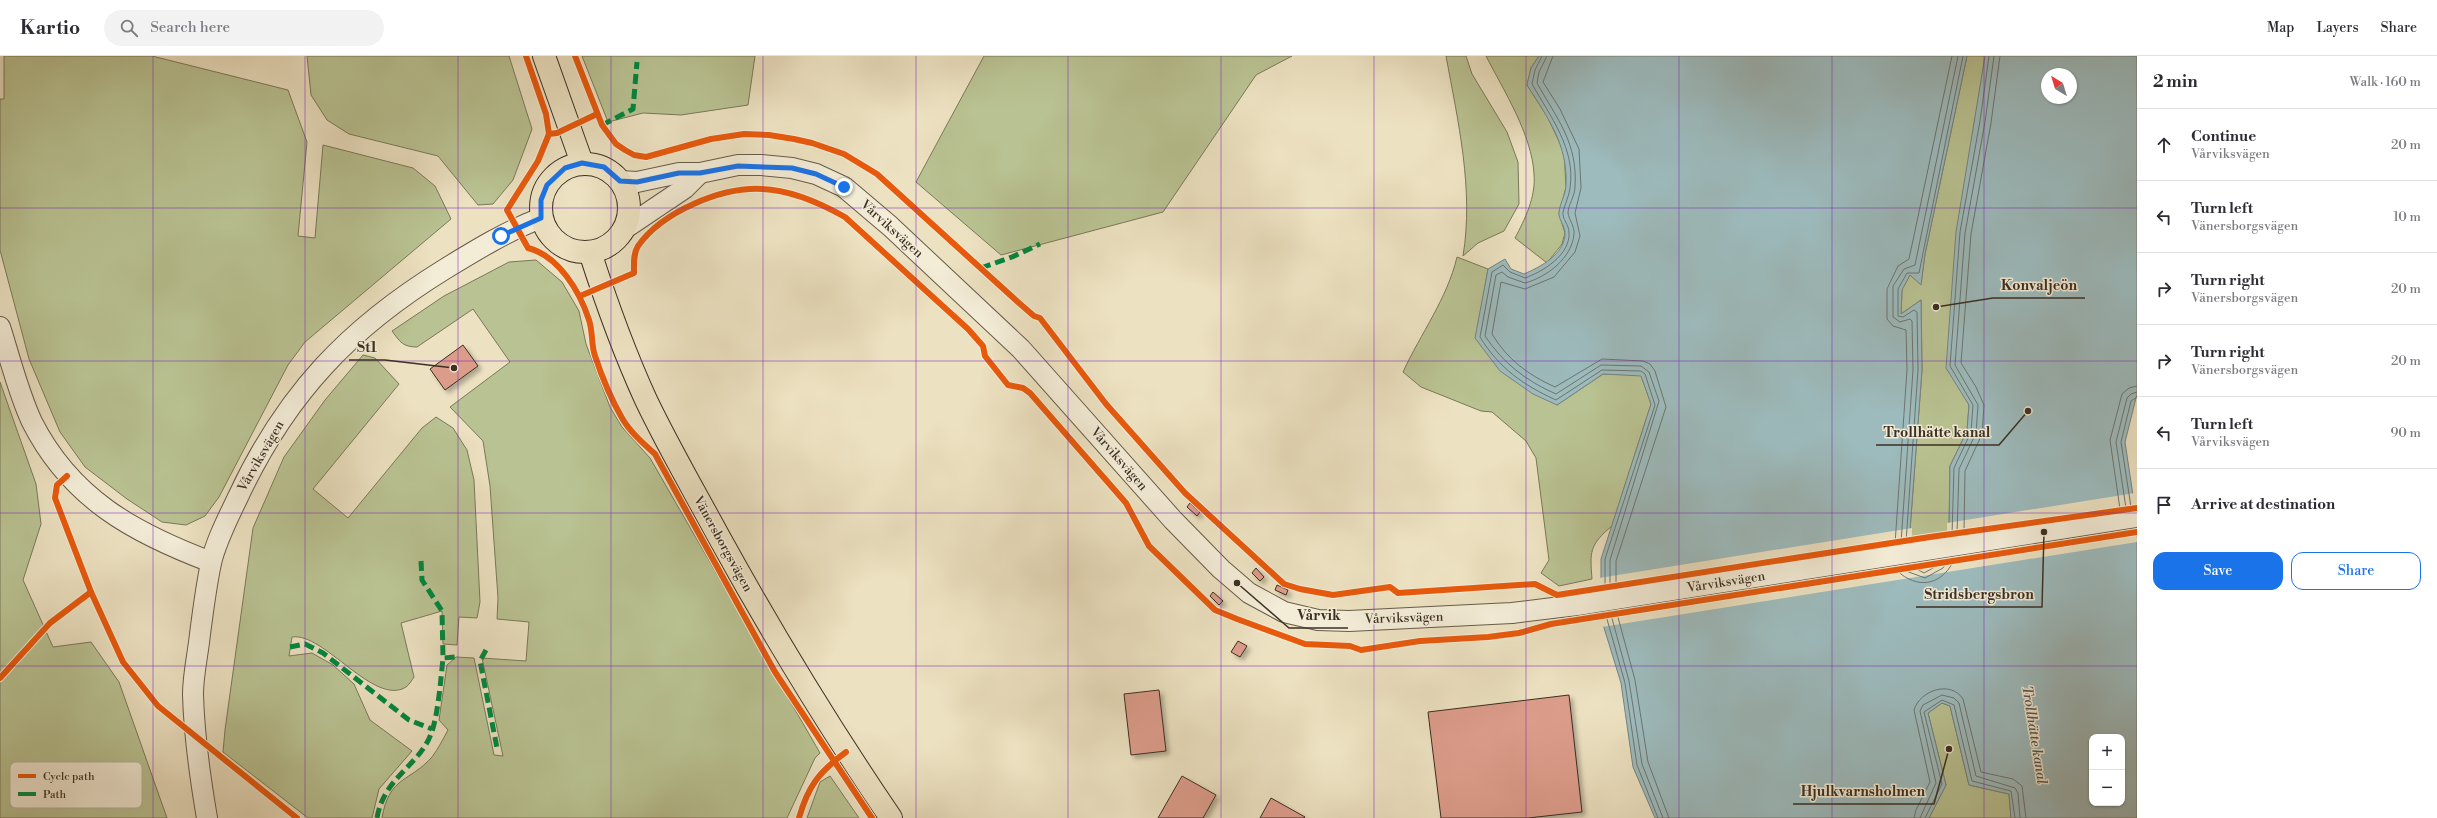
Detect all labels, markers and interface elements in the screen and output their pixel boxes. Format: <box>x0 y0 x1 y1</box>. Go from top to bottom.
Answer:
search box <box>104 10 384 46</box>
text: Kartio <box>20 16 80 40</box>
icon: search <box>118 17 140 39</box>
text: Search here <box>150 18 230 37</box>
text: Map <box>2267 19 2294 37</box>
text: Layers <box>2316 19 2359 37</box>
text: Share <box>2381 19 2417 37</box>
north arrow <box>2041 68 2077 104</box>
text: 2 min <box>2153 71 2198 93</box>
text: Walk · 160 m <box>2350 74 2421 90</box>
text: Continue <box>2191 127 2256 146</box>
icon: ahead <box>2153 134 2175 156</box>
text: 20 m <box>2391 137 2421 153</box>
text: Vårviksvägen <box>2191 146 2270 162</box>
route end <box>835 178 853 196</box>
street label: Vårviksvägen <box>857 196 927 261</box>
text: Turn left <box>2191 199 2253 218</box>
icon: left <box>2153 206 2175 228</box>
text: 10 m <box>2393 209 2421 225</box>
text: Vänersborgsvägen <box>2191 218 2298 234</box>
route start <box>492 227 510 245</box>
text: Turn right <box>2191 271 2265 290</box>
callout: Konvaljeön <box>1993 272 2085 298</box>
text: Konvaljeön <box>2001 277 2077 295</box>
icon: right <box>2153 278 2175 300</box>
text: 20 m <box>2391 281 2421 297</box>
text: Vänersborgsvägen <box>2191 290 2298 306</box>
callout: St1 <box>349 334 385 360</box>
text: St1 <box>357 339 377 357</box>
text: Turn right <box>2191 343 2265 362</box>
icon: right <box>2153 350 2175 372</box>
text: 20 m <box>2391 353 2421 369</box>
text: Vänersborgsvägen <box>2191 362 2298 378</box>
text: Turn left <box>2191 415 2253 434</box>
street label: Vårviksvägen <box>234 418 288 495</box>
callout: Trollhätte kanal <box>1876 419 1999 445</box>
icon: left <box>2153 422 2175 444</box>
street label: Vårviksvägen <box>1086 423 1151 494</box>
text: Trollhätte kanal <box>1884 424 1991 442</box>
text: 90 m <box>2390 425 2421 441</box>
text: Vårviksvägen <box>2191 434 2270 450</box>
street label: Vänersborgsvägen <box>690 492 756 595</box>
icon: arrive <box>2153 494 2175 516</box>
text: Arrive at destination <box>2191 495 2335 514</box>
button: Save <box>2153 552 2283 590</box>
button: Share <box>2291 552 2421 590</box>
street label: Vårviksvägen <box>1685 568 1766 596</box>
callout: Stridsbergsbron <box>1916 581 2042 607</box>
text: Stridsbergsbron <box>1924 586 2034 604</box>
callout: Vårvik <box>1289 602 1348 628</box>
text: Vårvik <box>1296 607 1341 625</box>
street label: Vårviksvägen <box>1363 609 1444 627</box>
water label: Trollhätte kanal <box>2017 685 2051 786</box>
map controls <box>2089 734 2125 806</box>
button: + <box>2089 734 2125 770</box>
legend <box>10 762 142 808</box>
text: Cycle path <box>43 770 95 784</box>
button: − <box>2089 770 2125 806</box>
callout: Hjulkvarnsholmen <box>1793 778 1934 804</box>
text: Hjulkvarnsholmen <box>1801 783 1926 801</box>
text: Path <box>43 788 67 802</box>

